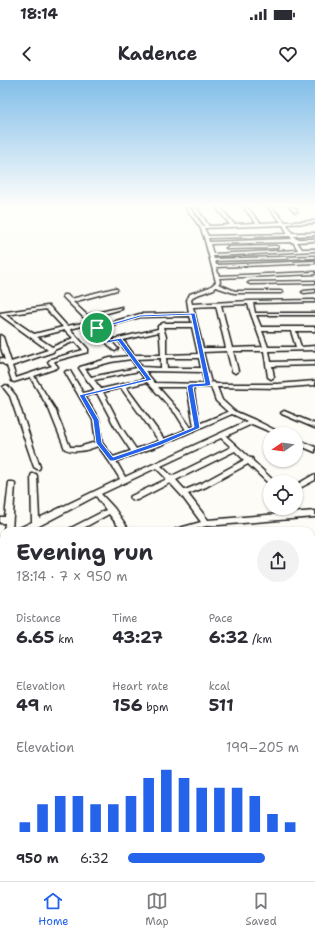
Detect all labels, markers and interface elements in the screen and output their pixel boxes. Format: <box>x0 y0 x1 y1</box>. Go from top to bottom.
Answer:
text: 18:14 <box>20 4 58 24</box>
text: Kadence <box>118 42 197 66</box>
icon: back <box>16 43 38 65</box>
icon: heart <box>277 43 299 65</box>
pin <box>80 311 114 345</box>
icon: arrive <box>86 317 108 339</box>
north arrow <box>263 427 303 467</box>
map controls <box>263 427 303 515</box>
button: locate <box>263 475 303 515</box>
text: Evening run <box>16 538 153 567</box>
button: share <box>257 540 299 582</box>
text: 18:14 · 7 × 950 m <box>16 568 127 585</box>
text: Distance <box>16 611 61 626</box>
text: Time <box>112 611 138 626</box>
text: Pace <box>209 611 233 626</box>
text: 6.65 <box>16 626 54 648</box>
text: 43:27 <box>112 626 163 648</box>
text: 6:32 <box>209 626 248 648</box>
text: km <box>54 632 74 647</box>
text: /km <box>248 632 272 647</box>
text: Elevation <box>16 679 65 694</box>
text: Heart rate <box>112 679 168 694</box>
text: kcal <box>209 679 230 694</box>
text: 49 <box>16 694 39 716</box>
text: 156 <box>112 694 143 716</box>
text: 511 <box>209 694 234 716</box>
text: m <box>39 700 53 715</box>
text: bpm <box>143 700 168 715</box>
text: Elevation <box>16 739 74 756</box>
text: 199–205 m <box>226 739 299 756</box>
text: 950 m <box>16 850 59 867</box>
text: 6:32 <box>80 850 109 867</box>
tab: Home <box>38 890 69 929</box>
tab: Map <box>145 890 169 929</box>
tab: Saved <box>245 890 277 929</box>

